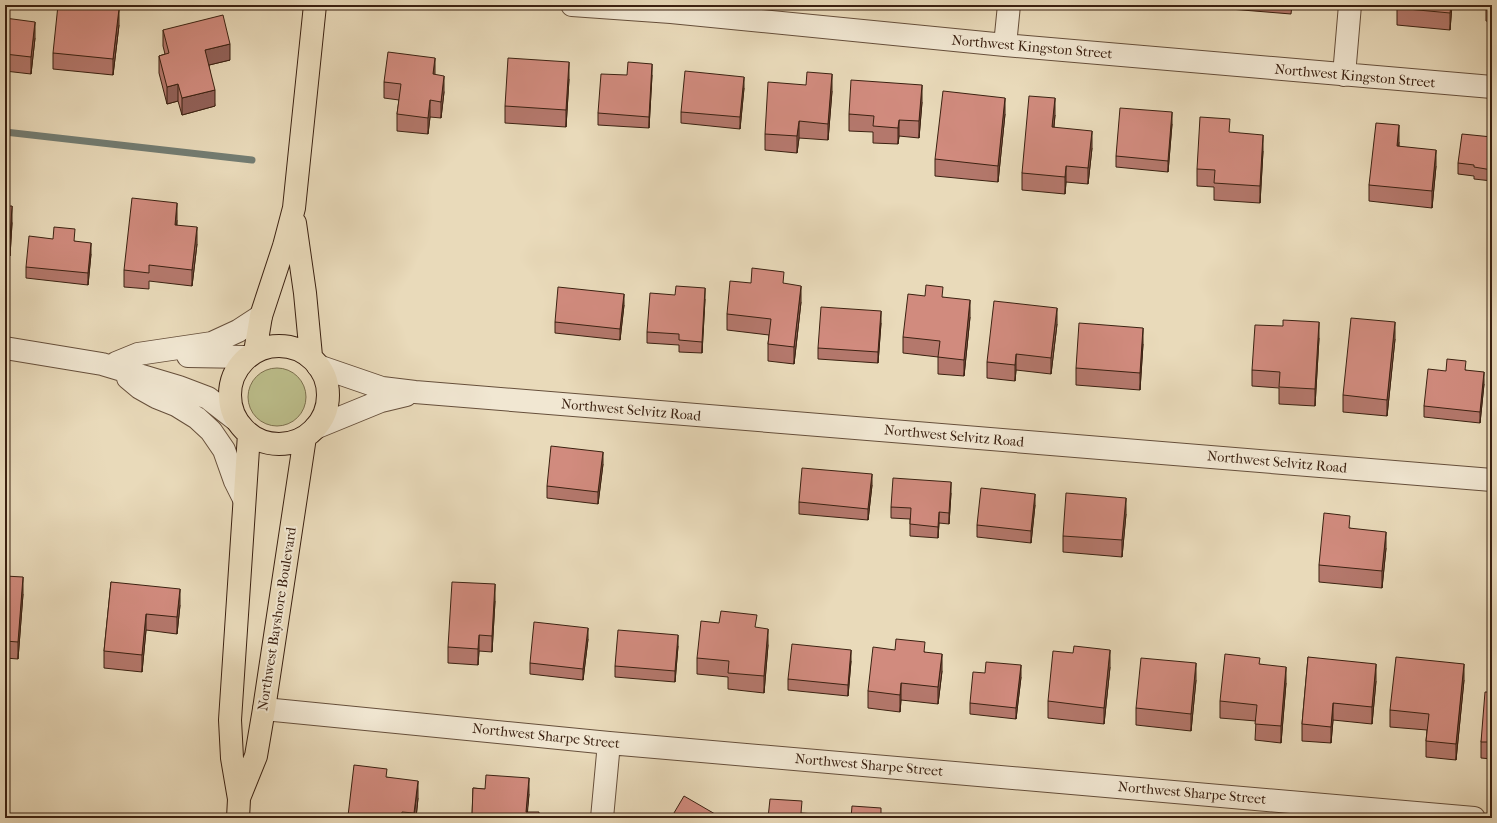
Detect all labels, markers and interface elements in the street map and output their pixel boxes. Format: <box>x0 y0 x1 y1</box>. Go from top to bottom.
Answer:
street label: Northwest Kingston Street <box>951 31 1113 63</box>
street label: Northwest Kingston Street <box>1274 60 1436 92</box>
street label: Northwest Selvitz Road <box>560 395 702 425</box>
street label: Northwest Selvitz Road <box>883 421 1025 451</box>
street label: Northwest Selvitz Road <box>1206 447 1348 477</box>
street label: Northwest Bayshore Boulevard <box>254 525 300 712</box>
street label: Northwest Sharpe Street <box>471 720 621 752</box>
street label: Northwest Sharpe Street <box>794 750 944 780</box>
street label: Northwest Sharpe Street <box>1117 778 1267 808</box>

